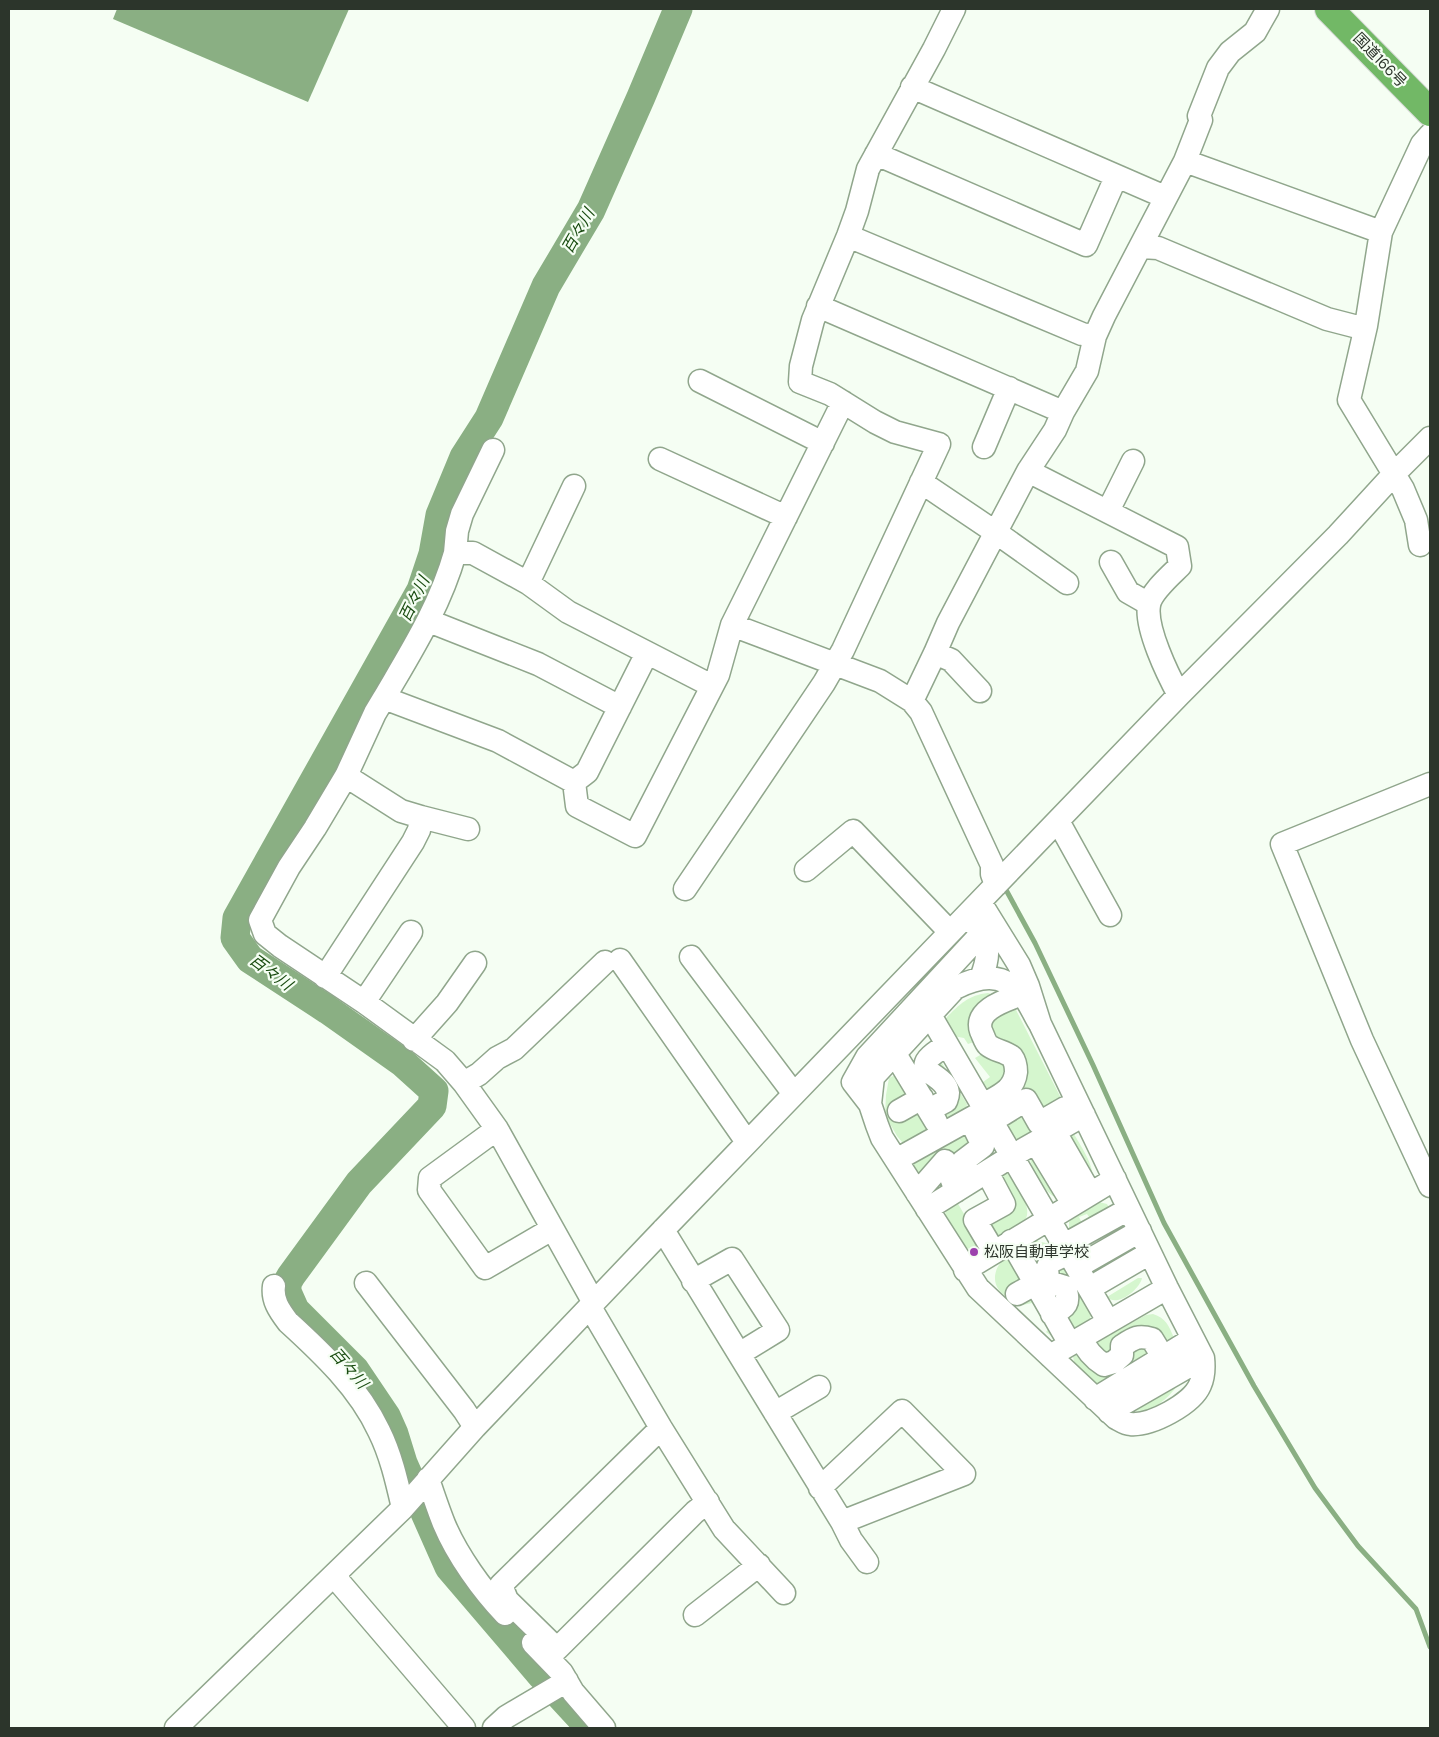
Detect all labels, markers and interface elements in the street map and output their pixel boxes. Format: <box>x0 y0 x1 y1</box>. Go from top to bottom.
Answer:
street label: 国道166号 <box>1349 28 1411 92</box>
water label: 百々川 <box>557 203 600 257</box>
water label: 百々川 <box>394 571 435 625</box>
water label: 百々川 <box>246 949 298 996</box>
place label: 松阪自動車学校 <box>984 1242 1089 1262</box>
marker: 松阪自動車学校 <box>968 1246 980 1258</box>
water label: 百々川 <box>325 1343 374 1395</box>

